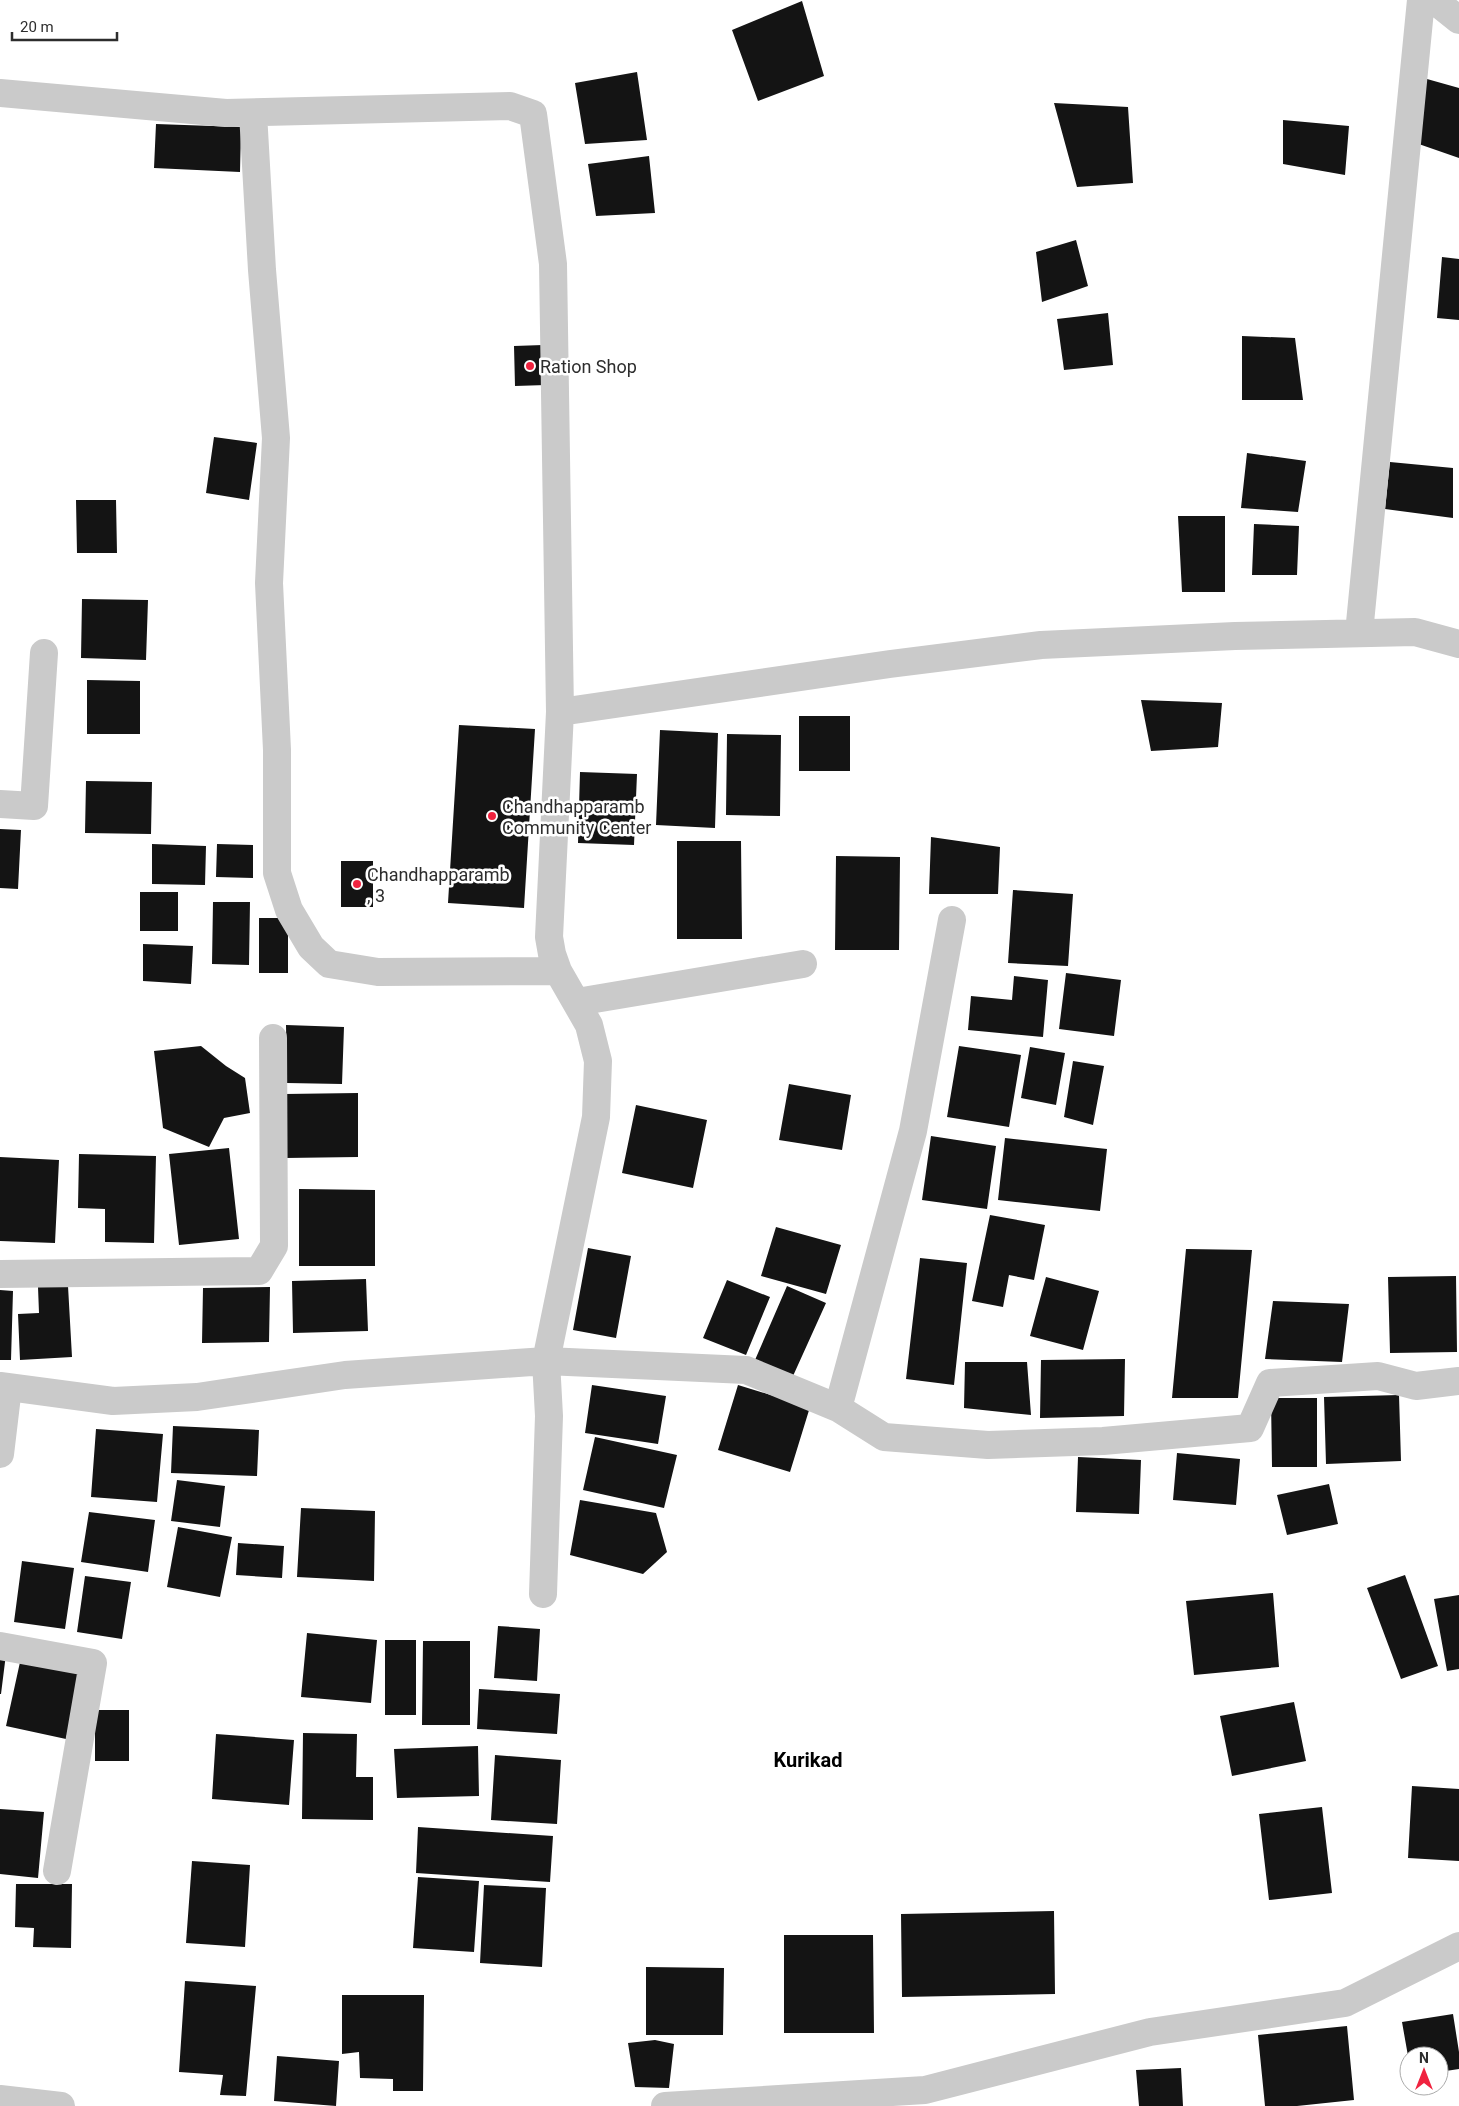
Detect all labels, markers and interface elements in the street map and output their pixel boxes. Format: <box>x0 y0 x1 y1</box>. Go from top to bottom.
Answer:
scale bar <box>12 10 118 42</box>
text: 20 m <box>20 18 54 36</box>
place label: Ration Shop <box>540 356 637 377</box>
marker: Ration Shop <box>524 360 536 372</box>
place label: Chandhapparamb Community Center <box>502 796 651 838</box>
marker: Chandhapparamb Community Center <box>486 810 498 822</box>
place label: Chandhapparamb , 3 <box>367 864 510 906</box>
marker: Chandhapparamb , 3 <box>351 878 363 890</box>
district label: Kurikad <box>774 1748 842 1772</box>
north arrow <box>1399 2046 1449 2096</box>
text: N <box>1419 2050 1429 2066</box>

